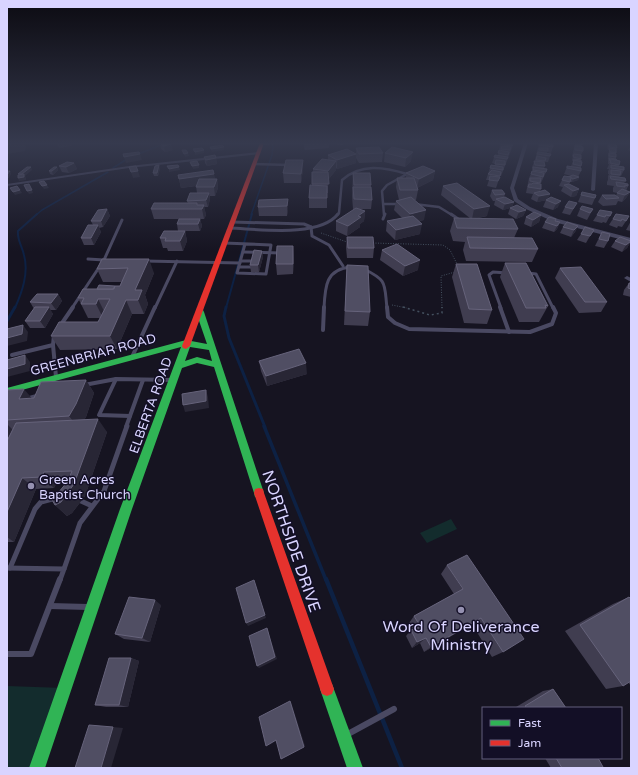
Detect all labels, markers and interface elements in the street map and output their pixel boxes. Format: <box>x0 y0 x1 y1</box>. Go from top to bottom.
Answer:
street label: GREENBRIAR ROAD <box>29 330 158 379</box>
street label: ELBERTA ROAD <box>126 355 176 456</box>
street label: NORTHSIDE DRIVE <box>257 468 325 615</box>
place label: Green Acres Baptist Church <box>39 472 131 503</box>
marker: Green Acres Baptist Church <box>26 481 36 491</box>
marker: Word Of Deliverance Ministry <box>456 605 466 615</box>
place label: Word Of Deliverance Ministry <box>382 617 540 655</box>
legend <box>482 707 622 759</box>
text: Fast <box>518 716 542 730</box>
text: Jam <box>518 736 541 750</box>

